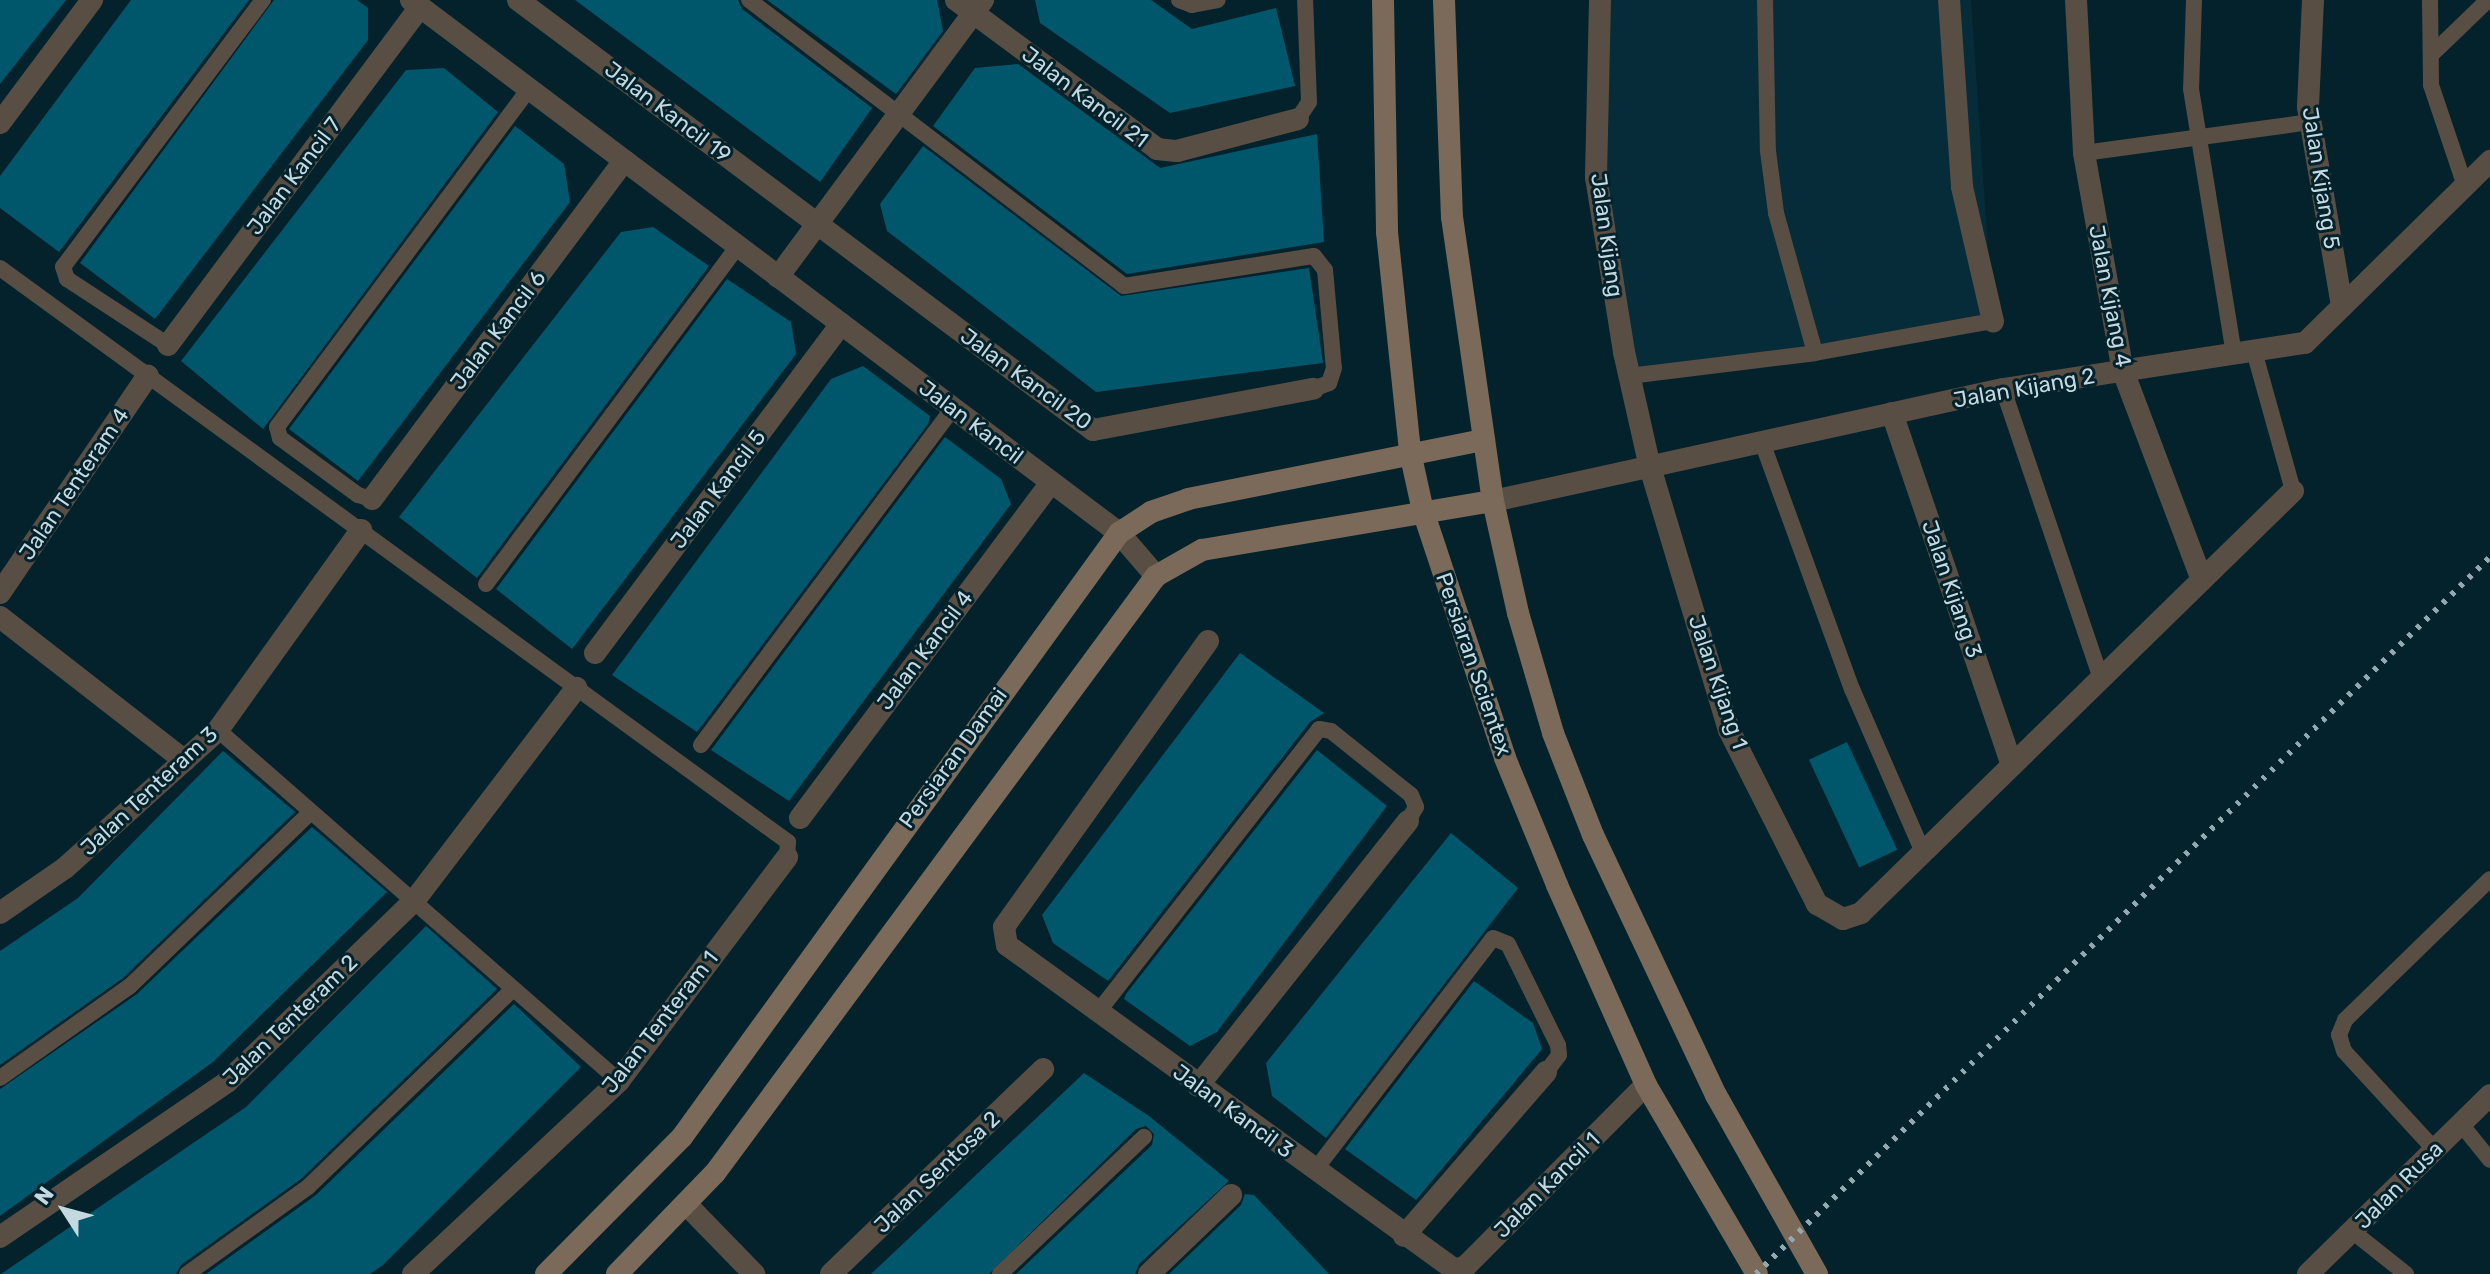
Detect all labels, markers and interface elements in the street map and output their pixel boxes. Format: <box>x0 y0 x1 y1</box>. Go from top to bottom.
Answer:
street label: Jalan Kancil 21 <box>1017 41 1153 153</box>
street label: Jalan Kancil 19 <box>600 56 736 168</box>
street label: Jalan Kijang 5 <box>2297 105 2345 251</box>
street label: Jalan Kancil 7 <box>241 112 347 240</box>
street label: Jalan Kijang <box>1585 171 1629 299</box>
street label: Jalan Kijang 4 <box>2083 223 2137 369</box>
street label: Jalan Kancil 6 <box>445 265 551 395</box>
street label: Jalan Kancil 20 <box>955 323 1097 435</box>
street label: Jalan Kijang 2 <box>1951 363 2097 413</box>
street label: Jalan Kancil <box>914 374 1028 470</box>
street label: Jalan Tenteram 4 <box>13 403 135 565</box>
street label: Jalan Kancil 5 <box>665 424 771 554</box>
street label: Jalan Kijang 3 <box>1916 517 1988 661</box>
street label: Persiaran Scientex <box>1430 569 1518 759</box>
street label: Jalan Kancil 4 <box>872 585 978 715</box>
street label: Jalan Kijang 1 <box>1683 612 1753 752</box>
street label: Persiaran Damai <box>893 683 1013 833</box>
street label: Jalan Tenteram 3 <box>75 721 223 861</box>
street label: Jalan Tenteram 1 <box>596 945 724 1099</box>
street label: Jalan Tenteram 2 <box>217 949 363 1091</box>
street label: Jalan Kancil 3 <box>1168 1059 1298 1163</box>
street label: Jalan Sentosa 2 <box>869 1105 1005 1239</box>
street label: Jalan Kancil 1 <box>1489 1127 1605 1243</box>
street label: Jalan Rusa <box>2350 1136 2448 1234</box>
north arrow <box>24 1170 104 1250</box>
text: N <box>29 1181 60 1210</box>

